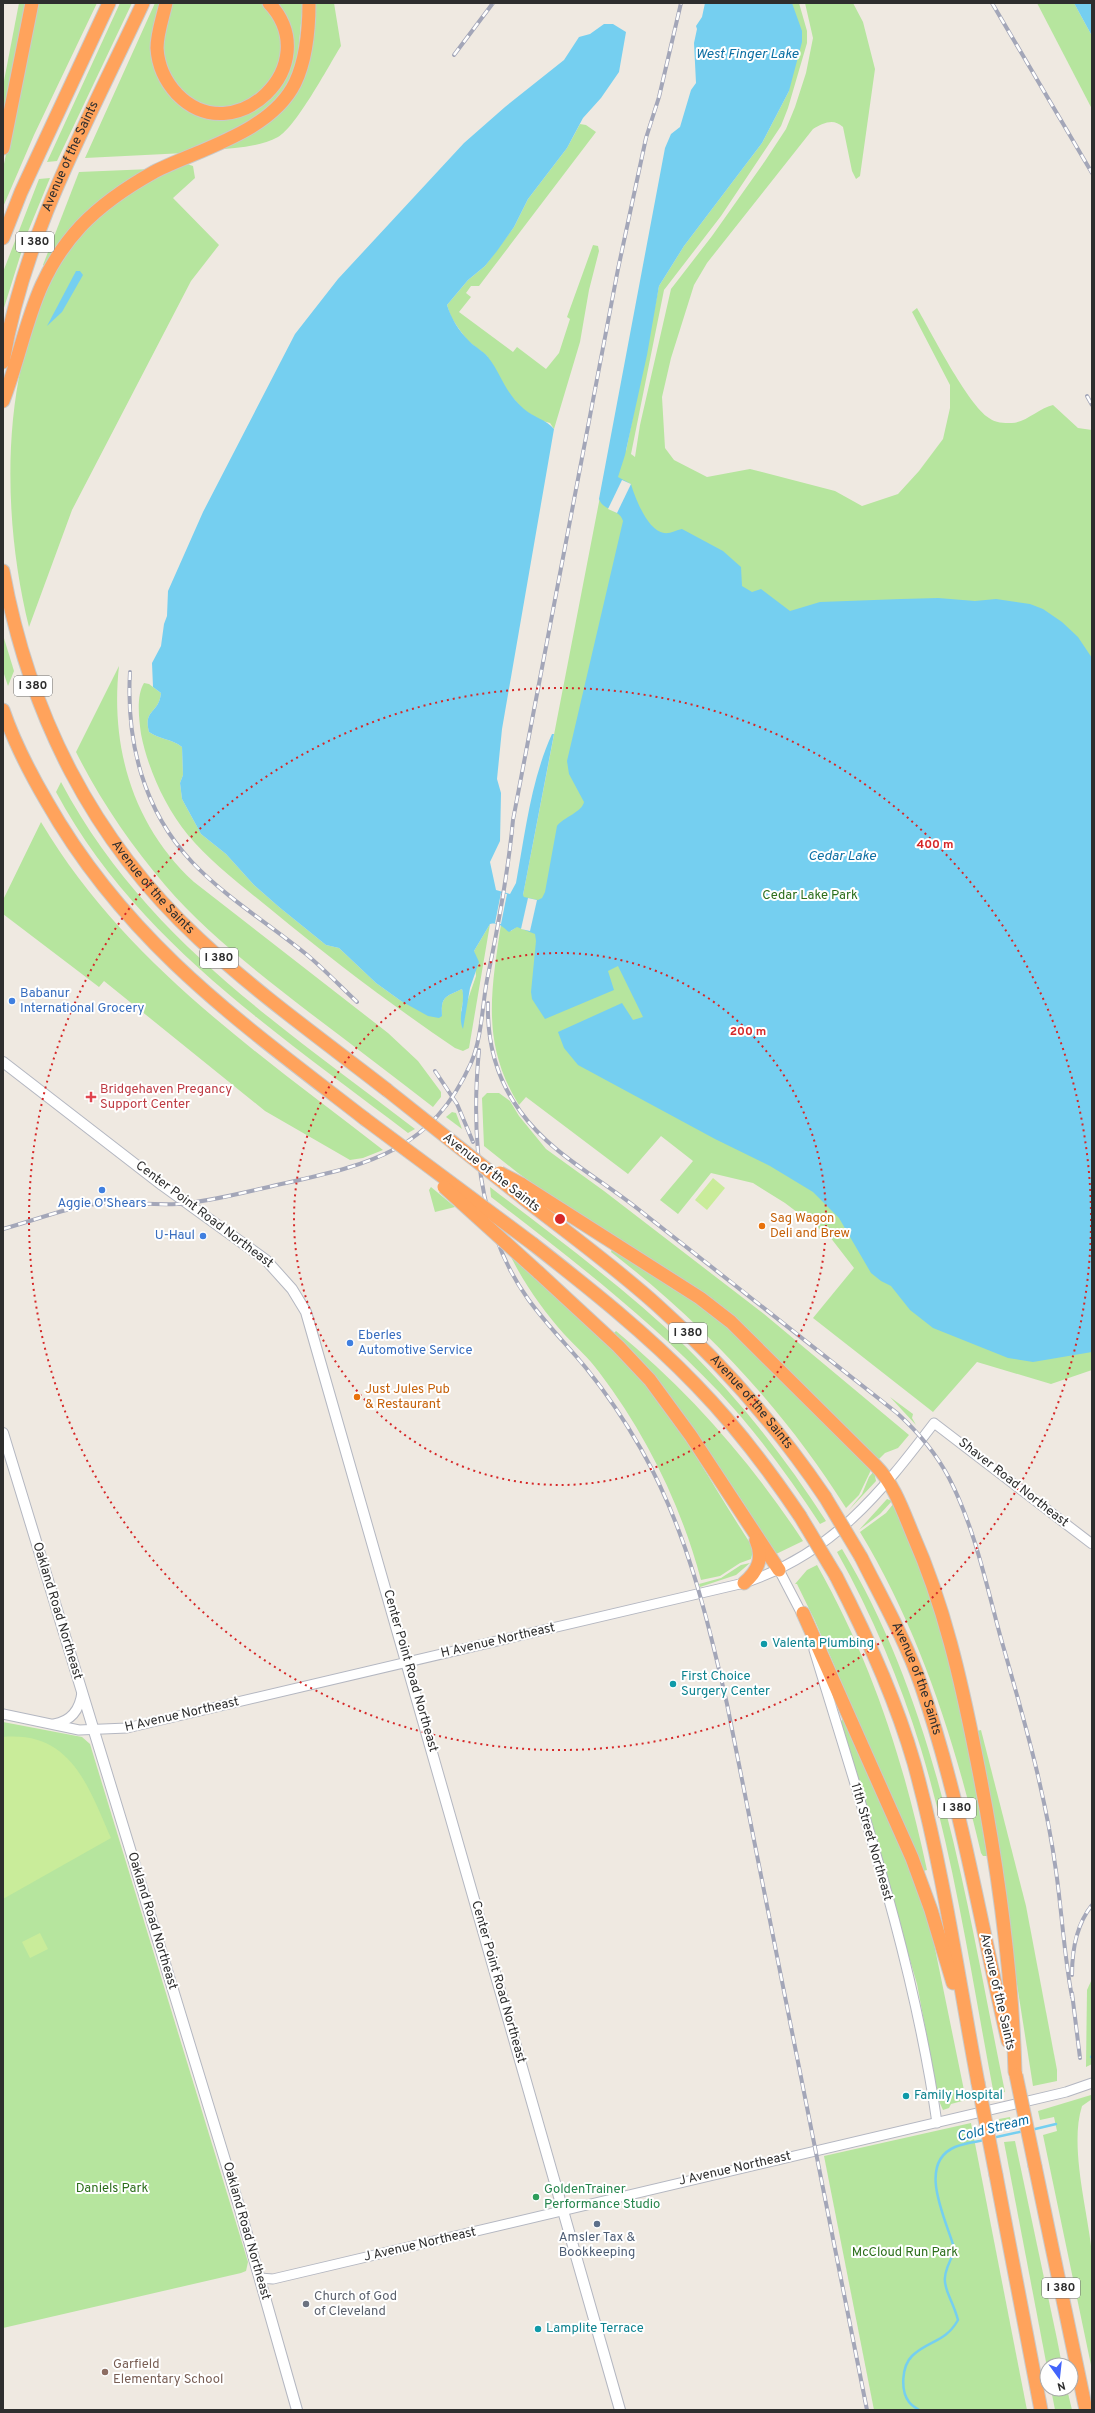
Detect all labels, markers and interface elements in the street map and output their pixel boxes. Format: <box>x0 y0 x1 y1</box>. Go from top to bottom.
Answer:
water label: West Finger Lake <box>695 46 799 63</box>
street label: Avenue of the Saints <box>39 99 103 214</box>
road number: I 380 <box>16 232 54 252</box>
road number: I 380 <box>14 676 52 696</box>
street label: Avenue of the Saints <box>107 837 197 938</box>
text: 400 m <box>916 837 954 853</box>
water label: Cedar Lake <box>808 848 877 865</box>
park label: Cedar Lake Park <box>762 888 858 904</box>
road number: I 380 <box>200 948 238 968</box>
place label: Babanur International Grocery <box>20 986 145 1017</box>
marker: Babanur International Grocery <box>7 996 17 1006</box>
text: 200 m <box>730 1024 766 1040</box>
place label: Bridgehaven Pregancy Support Center <box>100 1082 232 1113</box>
marker: Bridgehaven Pregancy Support Center <box>85 1091 97 1103</box>
street label: Avenue of the Saints <box>439 1130 543 1216</box>
street label: Center Point Road Northeast <box>132 1158 276 1272</box>
marker: Aggie O'Shears <box>97 1185 107 1195</box>
place label: Aggie O'Shears <box>57 1196 147 1212</box>
place label: Sag Wagon Deli and Brew <box>770 1211 850 1242</box>
centre of rings <box>553 1212 567 1226</box>
marker: Sag Wagon Deli and Brew <box>757 1221 767 1231</box>
place label: U-Haul <box>155 1228 195 1244</box>
marker: U-Haul <box>198 1231 208 1241</box>
road number: I 380 <box>669 1323 707 1343</box>
place label: Eberles Automotive Service <box>358 1328 472 1359</box>
marker: Eberles Automotive Service <box>345 1338 355 1348</box>
street label: Avenue of the Saints <box>706 1352 796 1453</box>
place label: Just Jules Pub & Restaurant <box>365 1382 450 1413</box>
marker: Just Jules Pub & Restaurant <box>352 1392 362 1402</box>
street label: Shaver Road Northeast <box>955 1435 1071 1531</box>
street label: Oakland Road Northeast <box>28 1540 86 1682</box>
street label: Center Point Road Northeast <box>379 1588 441 1754</box>
street label: H Avenue Northeast <box>439 1620 557 1662</box>
street label: Avenue of the Saints <box>888 1620 945 1737</box>
place label: Valenta Plumbing <box>772 1636 874 1652</box>
marker: Valenta Plumbing <box>759 1639 769 1649</box>
place label: First Choice Surgery Center <box>681 1669 770 1700</box>
marker: First Choice Surgery Center <box>668 1679 678 1689</box>
street label: H Avenue Northeast <box>123 1694 241 1736</box>
street label: 11th Street Northeast <box>846 1781 896 1903</box>
road number: I 380 <box>938 1798 976 1818</box>
street label: Oakland Road Northeast <box>123 1850 181 1992</box>
street label: Center Point Road Northeast <box>467 1899 529 2065</box>
street label: Avenue of the Saints <box>976 1932 1018 2052</box>
place label: Family Hospital <box>914 2088 1003 2104</box>
marker: Family Hospital <box>901 2091 911 2101</box>
water label: Cold Stream <box>955 2112 1031 2146</box>
street label: J Avenue Northeast <box>677 2148 793 2190</box>
street label: Oakland Road Northeast <box>219 2160 273 2302</box>
park label: Daniels Park <box>76 2181 148 2197</box>
place label: GoldenTrainer Performance Studio <box>544 2182 660 2213</box>
marker: GoldenTrainer Performance Studio <box>531 2192 541 2202</box>
marker: Amsler Tax & Bookkeeping <box>592 2219 602 2229</box>
street label: J Avenue Northeast <box>362 2224 478 2266</box>
place label: Amsler Tax & Bookkeeping <box>559 2230 635 2261</box>
park label: McCloud Run Park <box>852 2245 958 2261</box>
road number: I 380 <box>1042 2278 1080 2298</box>
place label: Church of God of Cleveland <box>314 2289 397 2320</box>
marker: Church of God of Cleveland <box>301 2299 311 2309</box>
place label: Lamplite Terrace <box>546 2321 644 2337</box>
marker: Lamplite Terrace <box>533 2324 543 2334</box>
place label: Garfield Elementary School <box>113 2357 223 2388</box>
north arrow <box>1039 2357 1079 2397</box>
marker: Garfield Elementary School <box>100 2367 110 2377</box>
text: N <box>1056 2378 1067 2393</box>

